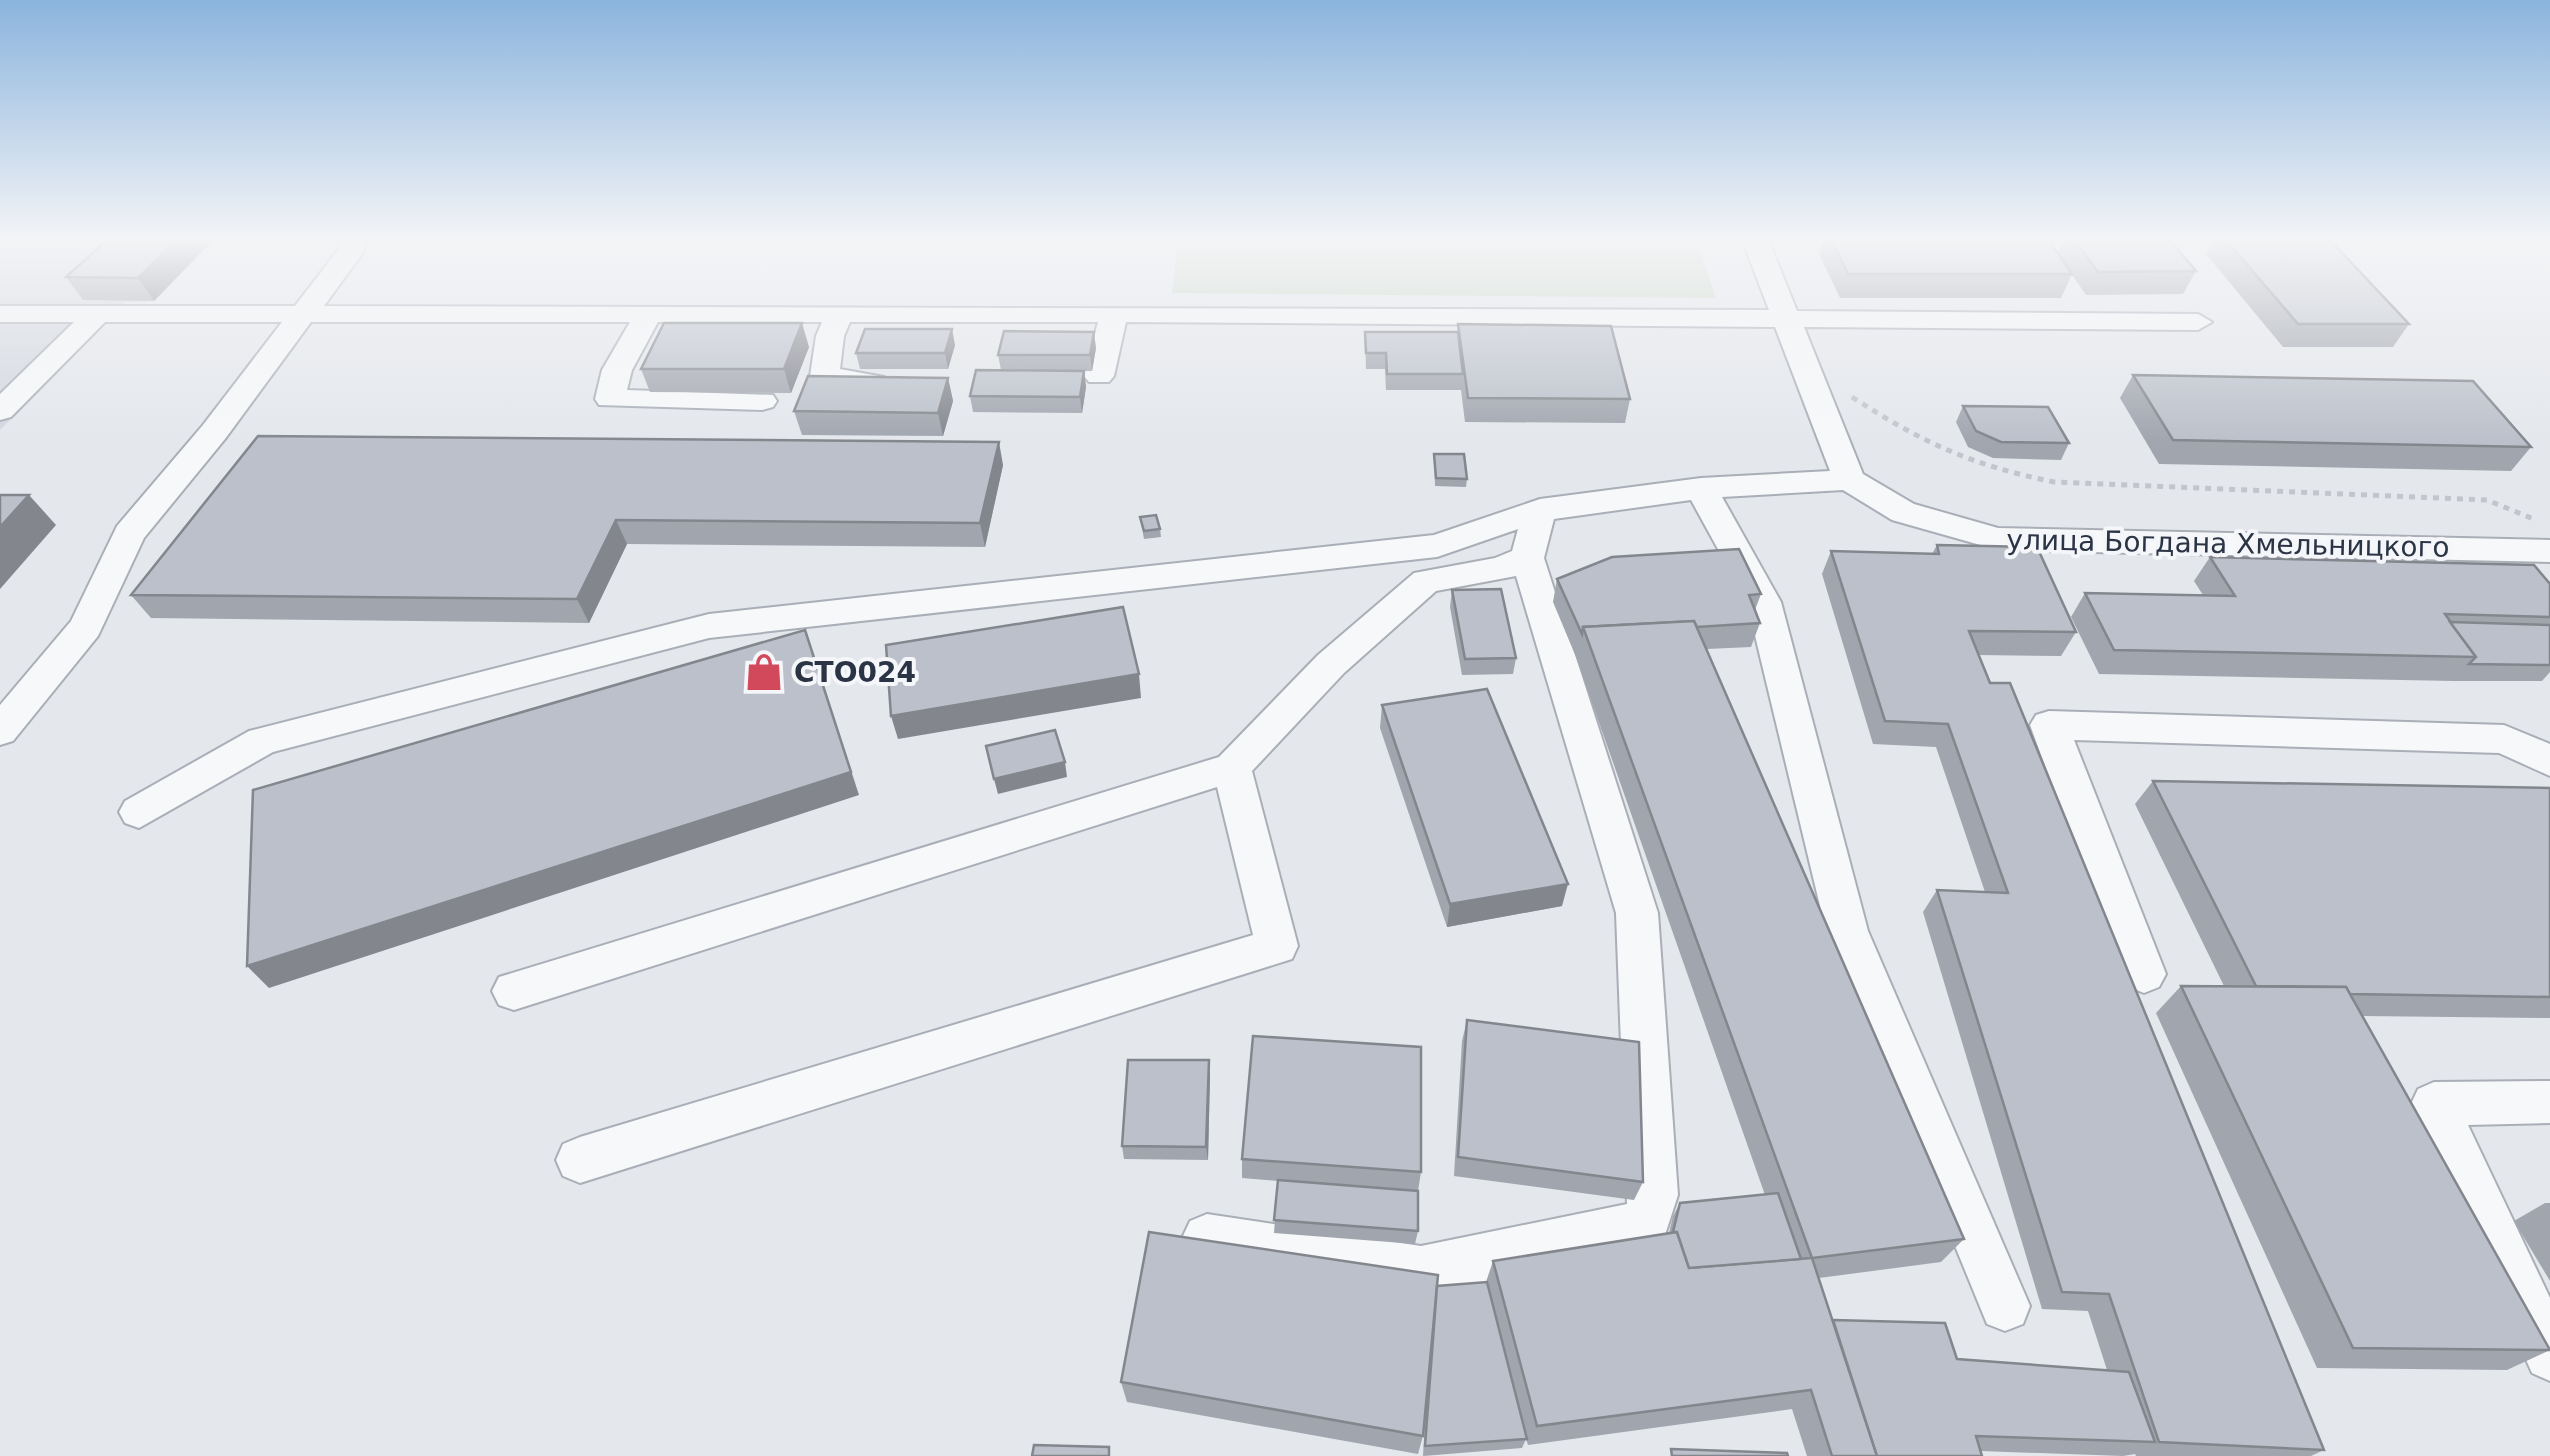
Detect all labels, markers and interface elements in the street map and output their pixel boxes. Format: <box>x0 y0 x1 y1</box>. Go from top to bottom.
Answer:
street label: улица Богдана Хмельницкого <box>2006 523 2450 564</box>
shop icon: СТО024 <box>743 651 785 693</box>
place label: СТО024 <box>794 656 916 689</box>

